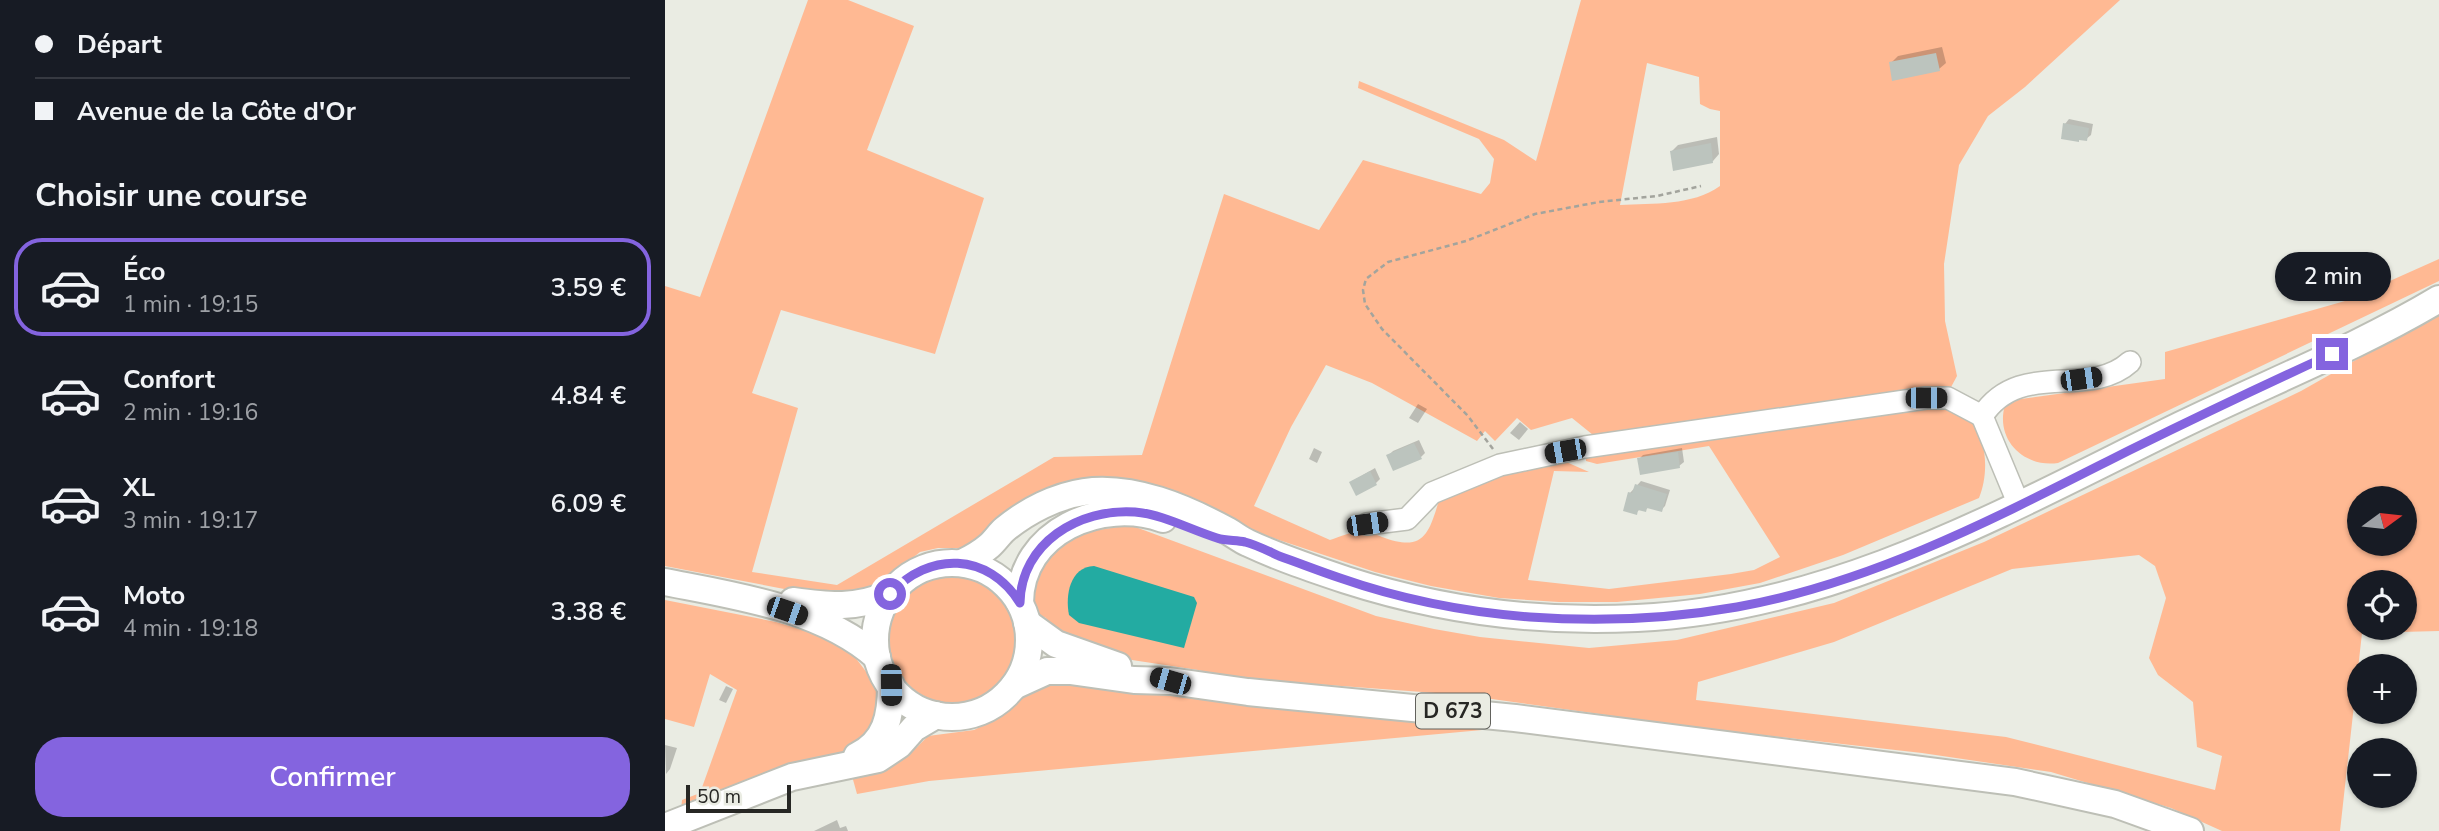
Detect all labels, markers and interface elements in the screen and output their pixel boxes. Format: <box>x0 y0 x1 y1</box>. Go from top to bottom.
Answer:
text: Départ <box>77 27 162 62</box>
text: Avenue de la Côte d'Or <box>77 94 356 129</box>
text: Choisir une course <box>35 174 307 217</box>
callout: 2 min <box>2274 252 2390 302</box>
text: Éco <box>123 254 165 289</box>
icon: car <box>39 256 102 319</box>
text: 2 min <box>2304 261 2362 292</box>
text: 3.59 € <box>551 270 626 305</box>
text: 1 min · 19:15 <box>123 289 258 320</box>
route end <box>2316 338 2348 370</box>
text: Confort <box>123 362 215 397</box>
icon: car <box>39 364 102 427</box>
car <box>2059 366 2104 392</box>
text: 4.84 € <box>551 378 626 413</box>
car <box>1906 388 1948 409</box>
text: 2 min · 19:16 <box>123 397 258 428</box>
car <box>1543 437 1588 465</box>
text: XL <box>123 470 155 505</box>
icon: car <box>39 472 102 535</box>
text: 6.09 € <box>551 486 626 521</box>
north arrow <box>2347 486 2417 556</box>
map controls <box>2347 486 2417 808</box>
text: 3 min · 19:17 <box>123 505 258 536</box>
car <box>1345 511 1390 537</box>
button: locate <box>2347 570 2417 640</box>
text: Moto <box>123 578 185 613</box>
route start <box>874 578 906 610</box>
icon: car <box>39 580 102 643</box>
text: 3.38 € <box>551 594 626 629</box>
car <box>764 594 811 628</box>
text: 4 min · 19:18 <box>123 613 258 644</box>
button: + <box>2347 654 2417 724</box>
car <box>881 664 902 706</box>
car <box>1147 665 1194 697</box>
road number: D 673 <box>1416 694 1490 728</box>
button: Confirmer <box>35 737 630 817</box>
button: − <box>2347 738 2417 808</box>
scale bar <box>686 782 791 814</box>
text: 50 m <box>697 784 741 810</box>

